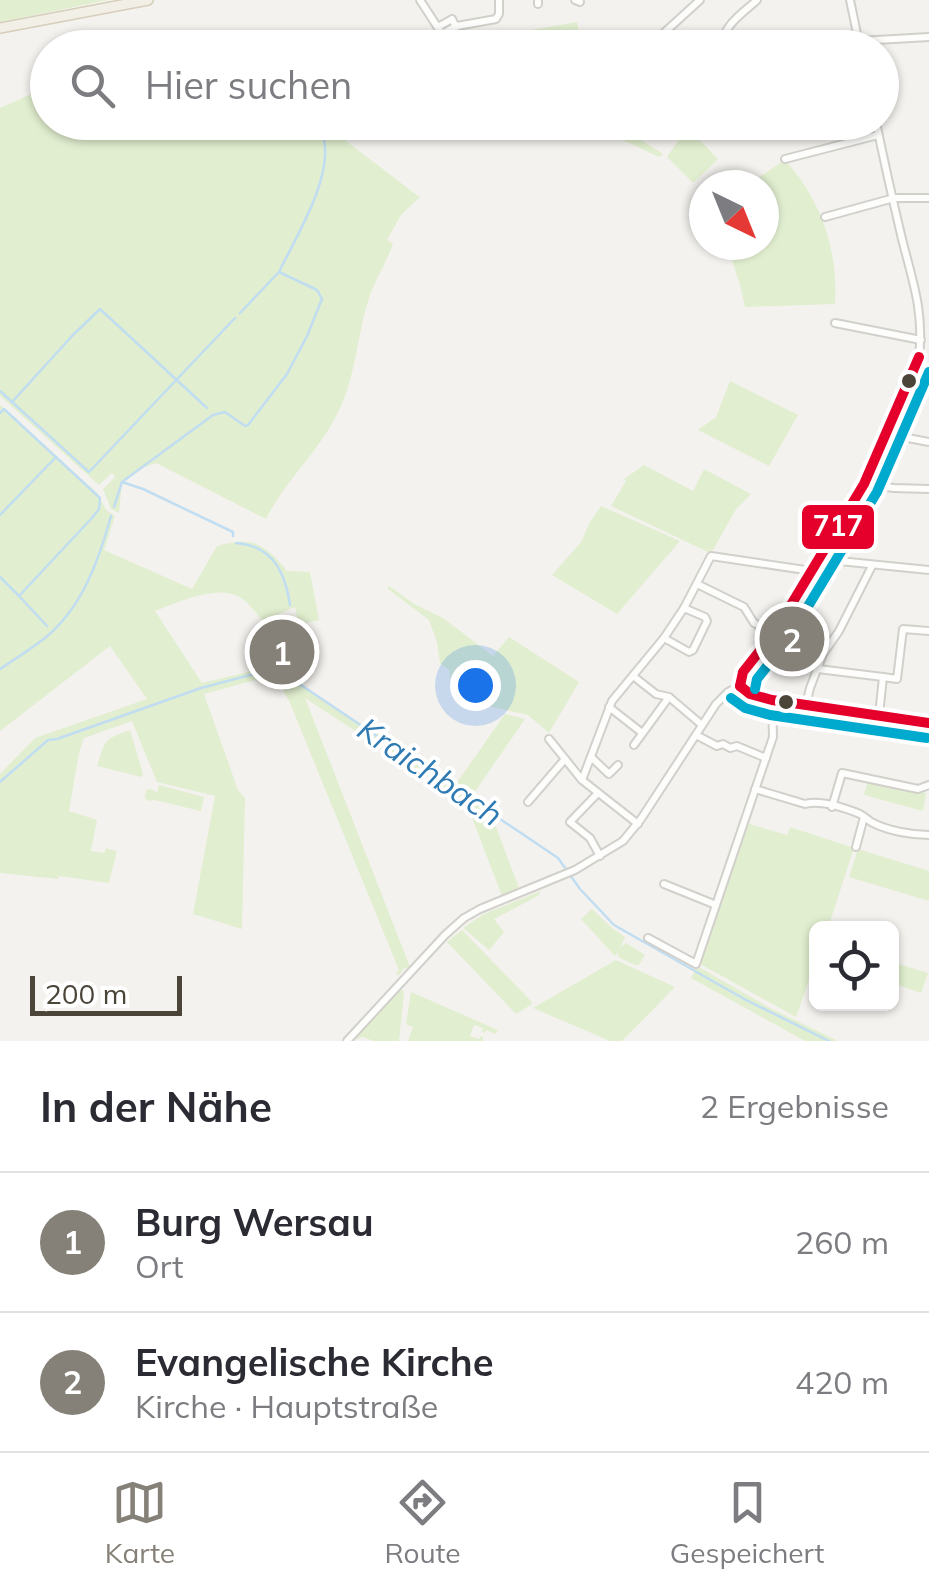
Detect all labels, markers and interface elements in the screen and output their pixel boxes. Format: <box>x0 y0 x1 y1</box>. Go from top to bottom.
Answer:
search box <box>30 30 899 140</box>
icon: search <box>65 58 120 113</box>
text: Hier suchen <box>145 61 352 109</box>
north arrow <box>689 170 779 260</box>
unlabelled marker <box>899 371 919 391</box>
line badge: 717 <box>800 503 876 551</box>
text: 717 <box>813 508 863 543</box>
pin: 2 <box>760 602 824 676</box>
pin: 1 <box>250 614 314 690</box>
your location <box>450 660 501 711</box>
unlabelled marker <box>776 692 796 712</box>
water label: Kraichbach <box>351 708 511 834</box>
map controls <box>809 921 899 1011</box>
button: locate <box>809 921 899 1011</box>
scale bar <box>30 971 182 1016</box>
text: 200 m <box>45 976 127 1011</box>
text: In der Nähe <box>40 1080 272 1133</box>
text: 2 Ergebnisse <box>700 1086 889 1126</box>
text: Burg Wersau <box>135 1198 374 1246</box>
text: 1 <box>63 1222 82 1262</box>
text: 260 m <box>795 1222 889 1262</box>
text: Ort <box>135 1246 183 1286</box>
text: Evangelische Kirche <box>135 1338 493 1386</box>
text: 2 <box>63 1362 82 1402</box>
text: 420 m <box>795 1362 889 1402</box>
text: Kirche · Hauptstraße <box>135 1386 438 1426</box>
tab: Karte <box>105 1475 175 1570</box>
tab: Route <box>384 1475 460 1570</box>
tab: Gespeichert <box>670 1475 824 1570</box>

